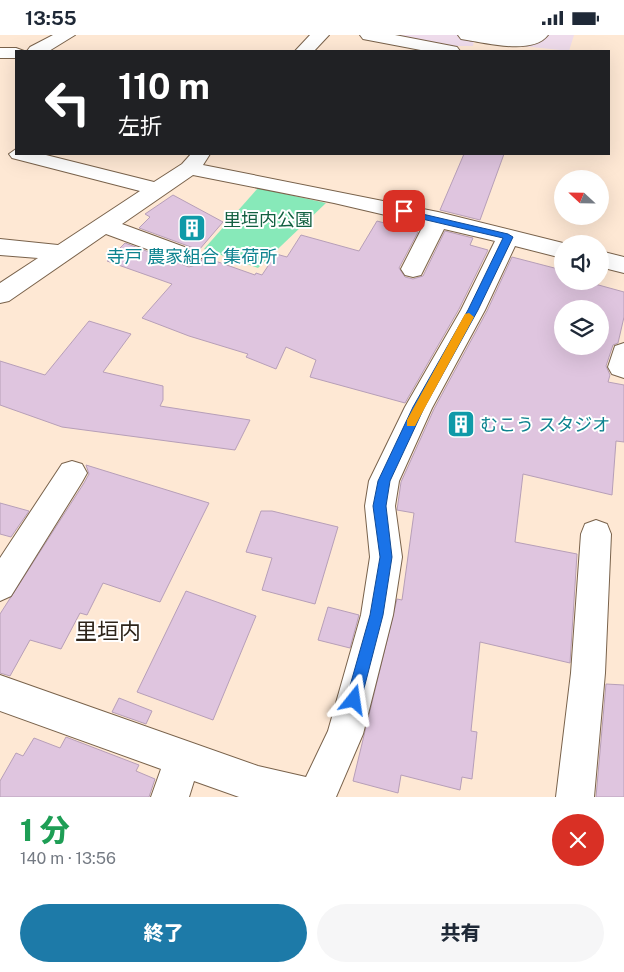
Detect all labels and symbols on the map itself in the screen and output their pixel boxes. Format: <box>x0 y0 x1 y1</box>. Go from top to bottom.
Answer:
north arrow <box>554 170 609 225</box>
pin <box>383 190 425 232</box>
park label: 里垣内公園 <box>223 209 313 230</box>
building icon: 寺戸 農家組合 集荷所 <box>177 213 207 243</box>
place label: 寺戸 農家組合 集荷所 <box>107 246 277 267</box>
building icon: むこう スタジオ <box>446 409 476 439</box>
place label: むこう スタジオ <box>480 414 610 435</box>
district label: 里垣内 <box>75 618 141 644</box>
position arrow <box>327 673 379 725</box>

